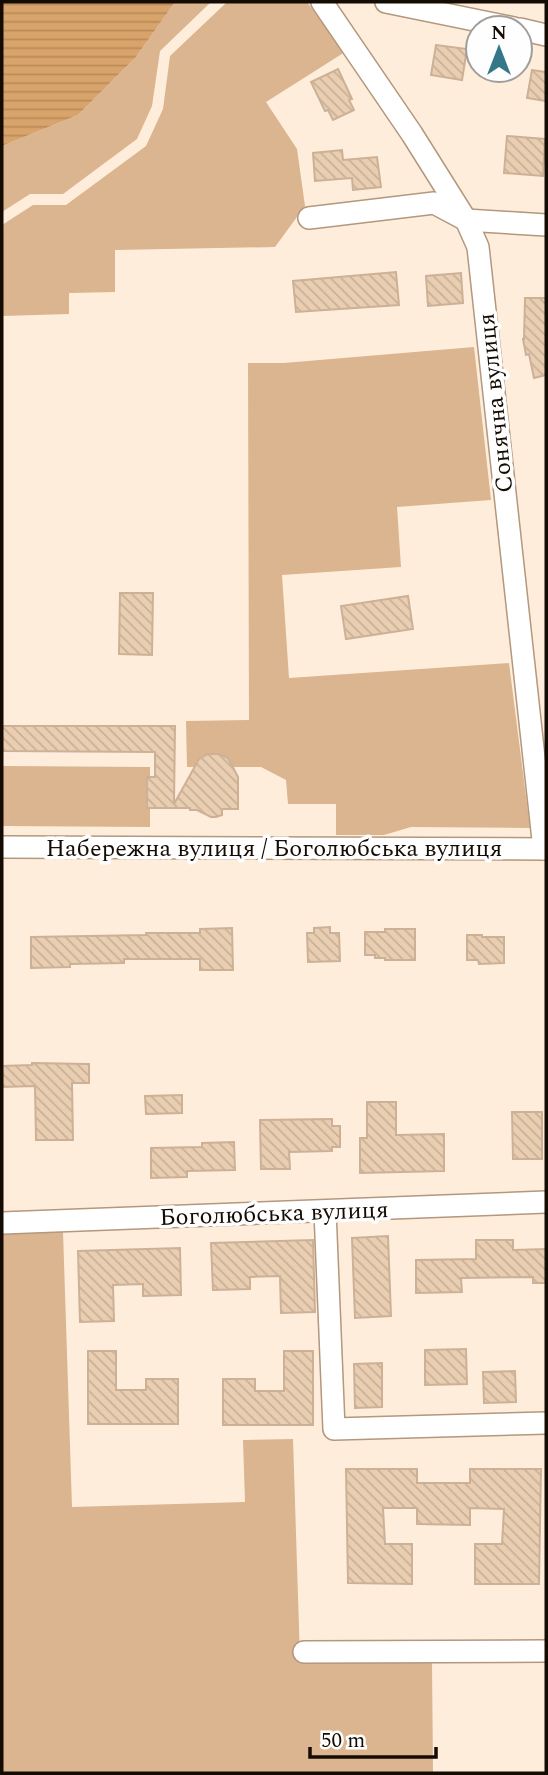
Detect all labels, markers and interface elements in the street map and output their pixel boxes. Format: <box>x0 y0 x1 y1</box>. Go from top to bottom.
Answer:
north arrow <box>464 14 534 84</box>
text: N <box>491 19 507 48</box>
street label: Сонячна вулиця <box>469 311 523 495</box>
street label: Набережна вулиця / Боголюбська вулиця <box>46 831 502 867</box>
street label: Боголюбська вулиця <box>159 1192 389 1236</box>
scale bar <box>310 1716 436 1760</box>
text: 50 m <box>321 1725 365 1757</box>

